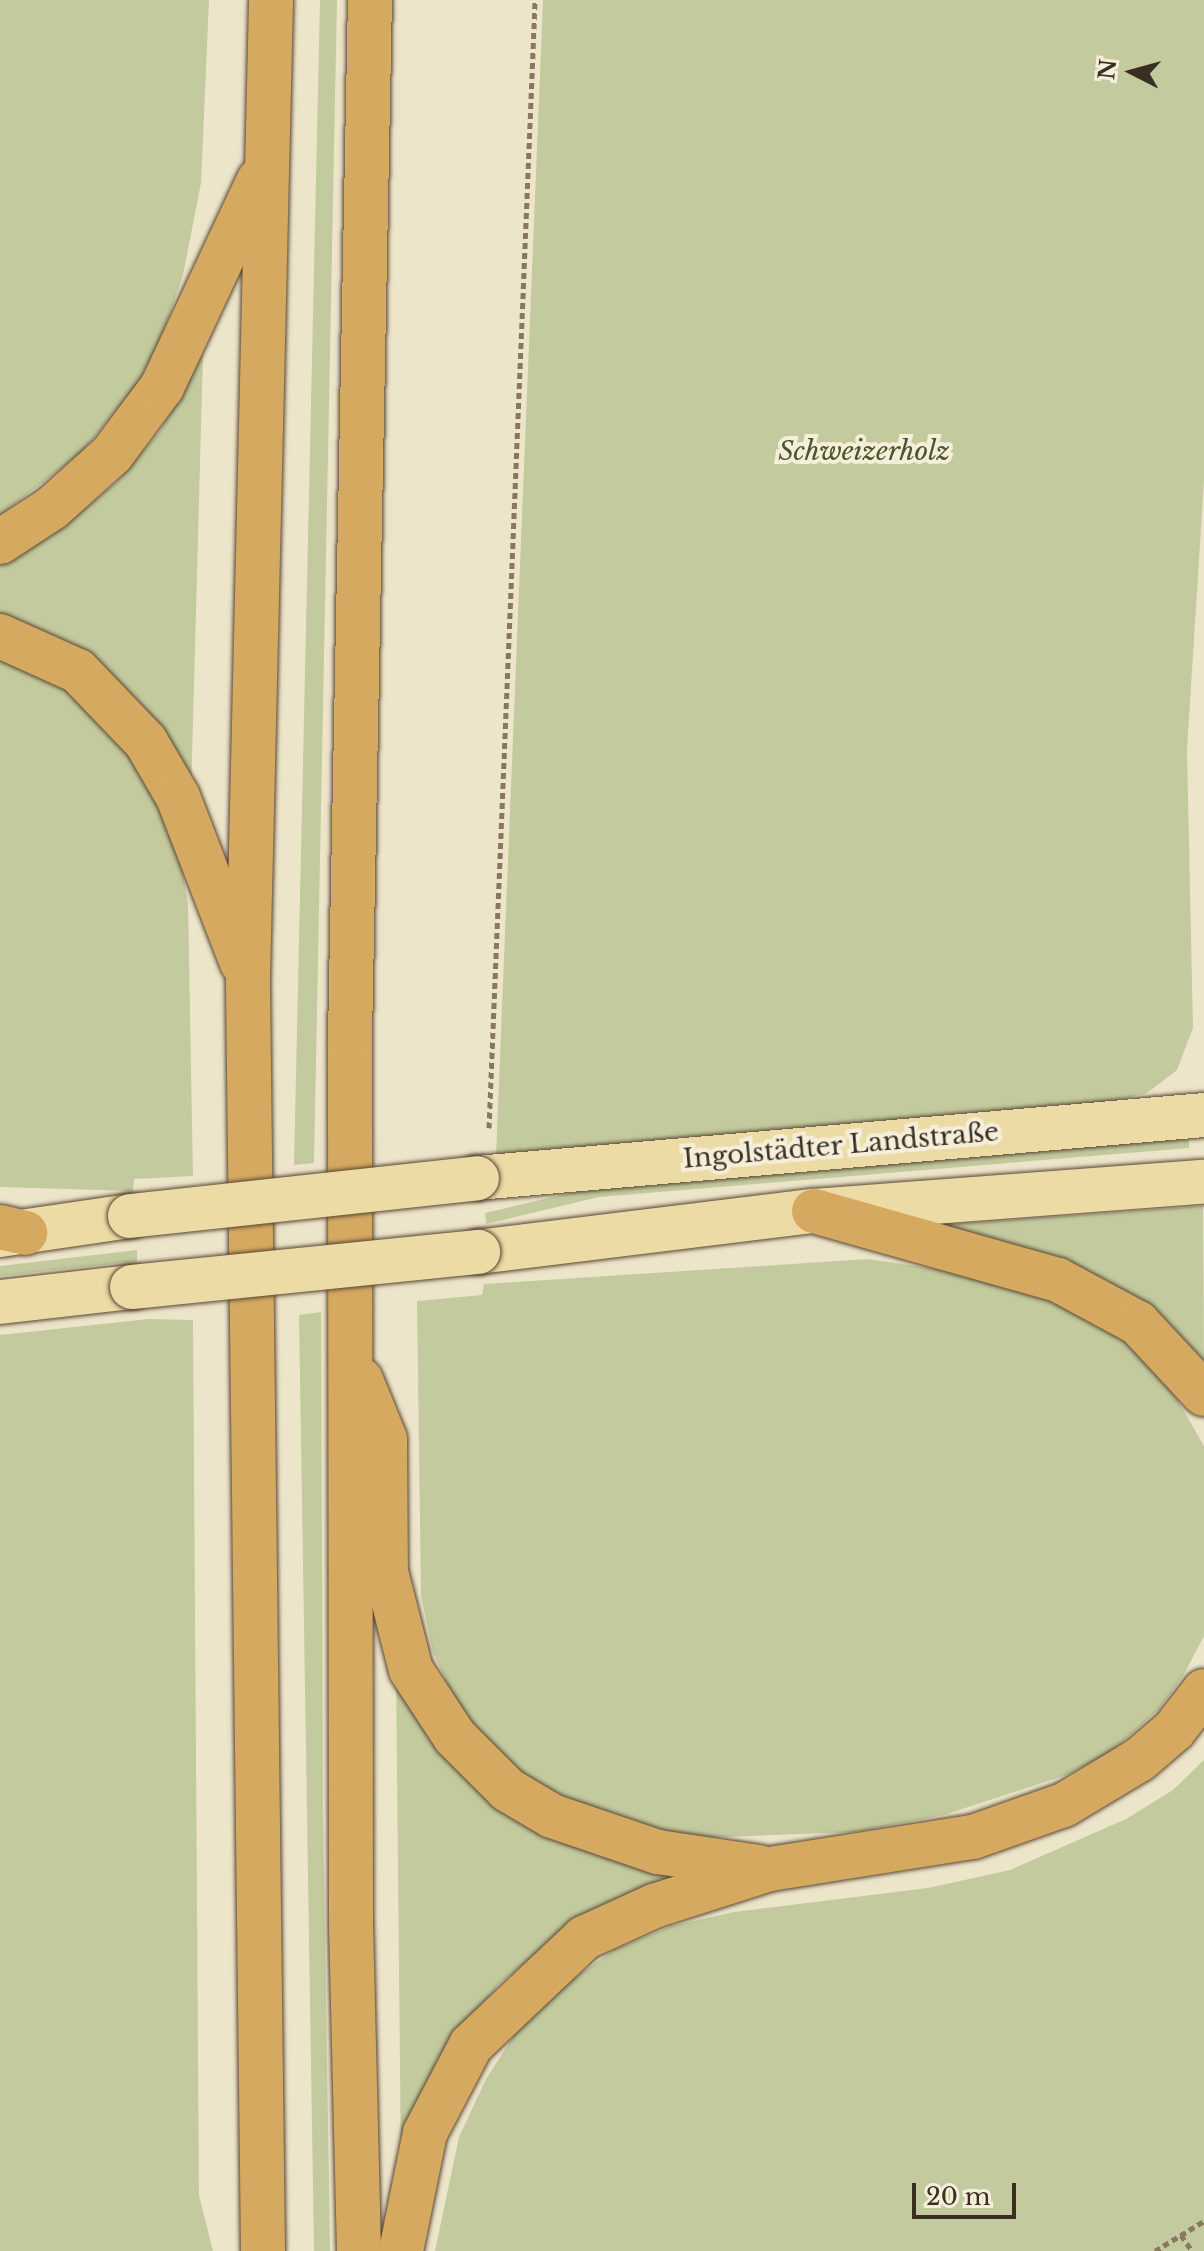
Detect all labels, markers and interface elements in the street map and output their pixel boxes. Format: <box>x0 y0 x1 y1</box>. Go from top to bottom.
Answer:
north arrow <box>1092 32 1172 112</box>
text: N <box>1093 58 1122 81</box>
park label: Schweizerholz <box>778 436 950 468</box>
street label: Ingolstädter Landstraße <box>681 1117 1001 1175</box>
scale bar <box>916 2167 1020 2217</box>
text: 20 m <box>926 2182 991 2211</box>

